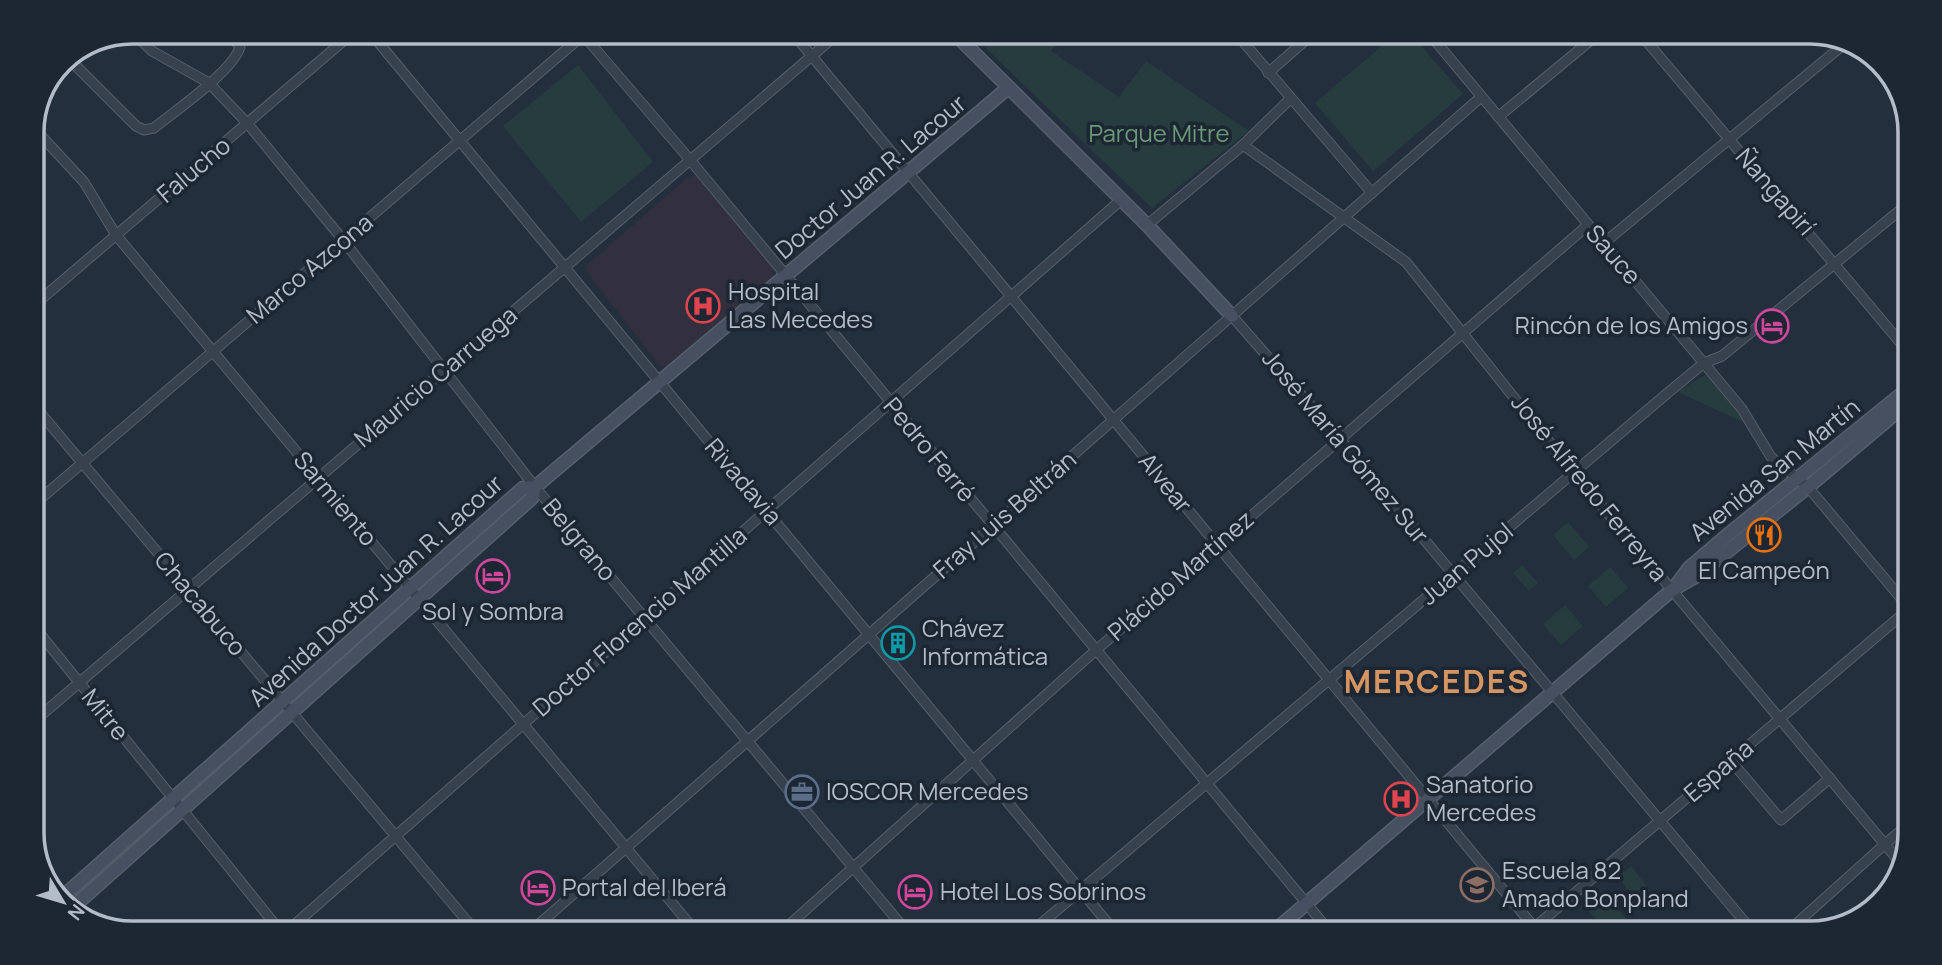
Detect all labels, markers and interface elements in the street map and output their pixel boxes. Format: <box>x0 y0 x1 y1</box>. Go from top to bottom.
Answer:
street label: Doctor Juan R. Lacour <box>768 86 973 266</box>
park label: Parque Mitre <box>1088 116 1230 149</box>
street label: Falucho <box>149 128 237 209</box>
street label: Ñangapirí <box>1729 140 1823 242</box>
street label: Marco Azcona <box>239 205 379 330</box>
street label: Sauce <box>1579 217 1649 291</box>
place label: Hospital Las Mecedes <box>728 274 873 335</box>
hospital icon: Hospital Las Mecedes <box>684 287 722 325</box>
street label: Mauricio Carruega <box>347 298 523 454</box>
hotel icon: Rincón de los Amigos <box>1753 307 1791 345</box>
place label: Rincón de los Amigos <box>1515 308 1748 341</box>
street label: José María Gómez Sur <box>1255 342 1437 550</box>
street label: José Alfredo Ferreyra <box>1504 386 1676 588</box>
street label: Pedro Ferré <box>877 390 984 508</box>
street label: Avenida San Martín <box>1682 390 1866 548</box>
street label: Rivadavia <box>698 431 790 531</box>
street label: Fray Luis Beltrán <box>925 443 1083 585</box>
street label: Sarmiento <box>287 444 385 552</box>
street label: Alvear <box>1132 445 1201 519</box>
street label: Avenida Doctor Juan R. Lacour <box>241 466 510 713</box>
street label: Belgrano <box>536 491 624 587</box>
street label: Plácido Martínez <box>1100 502 1260 648</box>
street label: Juan Pujol <box>1412 514 1520 612</box>
restaurant icon: El Campeón <box>1745 516 1783 554</box>
street label: Doctor Florencio Mantilla <box>525 519 753 723</box>
street label: Chacabuco <box>148 544 255 662</box>
place label: El Campeón <box>1698 553 1830 586</box>
hotel icon: Sol y Sombra <box>474 557 512 595</box>
place label: Sol y Sombra <box>422 594 564 627</box>
place label: Chávez Informática <box>922 611 1048 672</box>
building icon: Chávez Informática <box>879 624 917 662</box>
district label: MERCEDES <box>1344 659 1530 703</box>
street label: Mitre <box>75 681 137 747</box>
street label: España <box>1676 731 1760 809</box>
place label: Sanatorio Mercedes <box>1426 767 1536 828</box>
office icon: IOSCOR Mercedes <box>783 773 821 811</box>
place label: IOSCOR Mercedes <box>826 774 1029 807</box>
hospital icon: Sanatorio Mercedes <box>1382 780 1420 818</box>
place label: Escuela 82 Amado Bonpland <box>1502 853 1689 914</box>
school or university icon: Escuela 82 Amado Bonpland <box>1458 866 1496 904</box>
north arrow <box>28 867 98 937</box>
hotel icon: Portal del Iberá <box>519 869 557 907</box>
place label: Portal del Iberá <box>562 870 727 903</box>
hotel icon: Hotel Los Sobrinos <box>896 873 934 911</box>
place label: Hotel Los Sobrinos <box>940 874 1146 907</box>
text: N <box>62 899 91 926</box>

